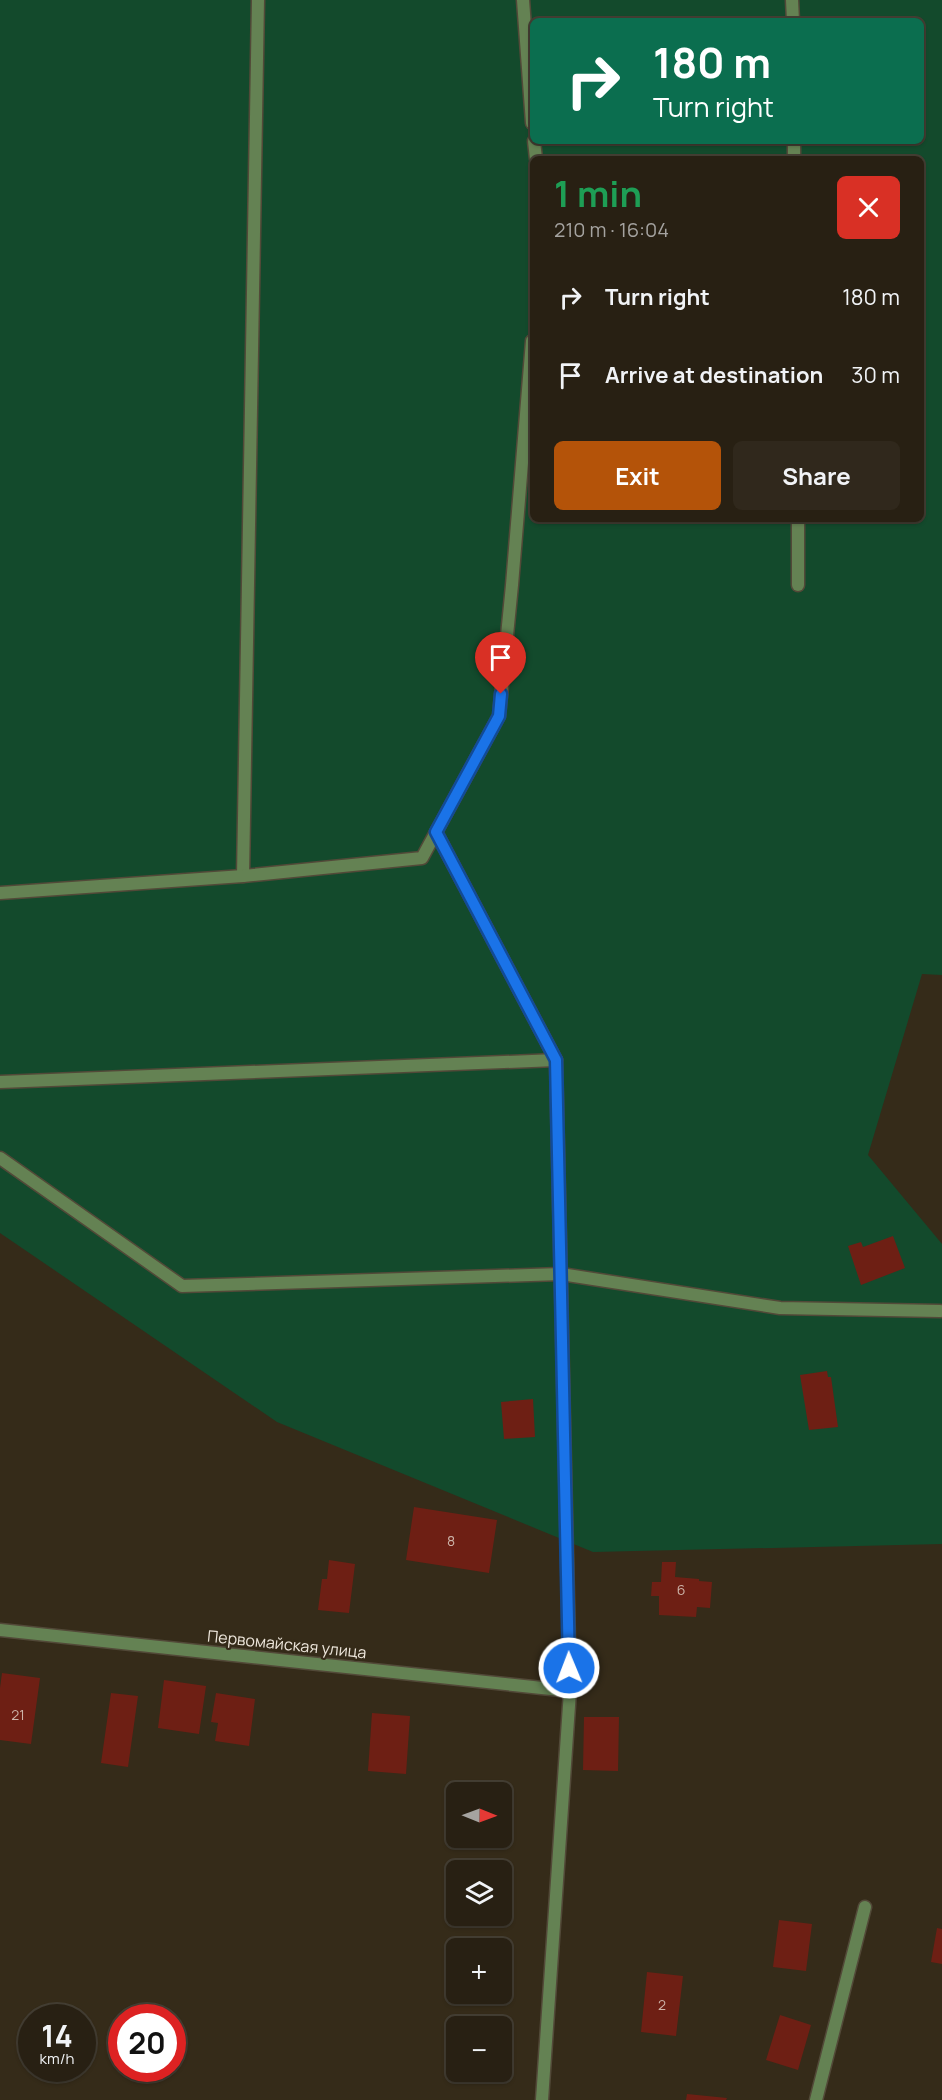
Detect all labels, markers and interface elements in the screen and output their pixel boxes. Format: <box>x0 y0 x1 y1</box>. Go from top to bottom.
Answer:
text: 180 m <box>653 33 771 91</box>
icon: right <box>554 42 632 120</box>
text: Turn right <box>653 88 774 125</box>
text: 1 min <box>554 169 642 218</box>
button: close <box>837 176 900 239</box>
text: 210 m · 16:04 <box>554 216 669 243</box>
icon: right <box>554 281 587 314</box>
text: Turn right <box>605 282 710 312</box>
text: 180 m <box>842 282 900 312</box>
icon: arrive <box>554 359 587 392</box>
text: Arrive at destination <box>605 360 823 390</box>
text: 30 m <box>851 360 900 390</box>
button: Exit <box>554 441 721 510</box>
button: Share <box>733 441 900 510</box>
pin <box>475 632 526 694</box>
icon: arrive <box>484 641 517 674</box>
house number: 8 <box>447 1531 455 1550</box>
house number: 6 <box>677 1580 685 1599</box>
street label: Первомайская улица <box>206 1625 368 1663</box>
position arrow <box>537 1636 601 1700</box>
house number: 21 <box>11 1705 25 1724</box>
north arrow <box>446 1782 512 1848</box>
map controls <box>446 1782 512 2082</box>
button: layers <box>446 1860 512 1926</box>
button: + <box>446 1938 512 2004</box>
house number: 2 <box>658 1995 666 2014</box>
speed limit sign: 20 <box>108 2004 186 2082</box>
text: 14 <box>41 2015 73 2056</box>
button: − <box>446 2016 512 2082</box>
text: km/h <box>40 2048 74 2069</box>

